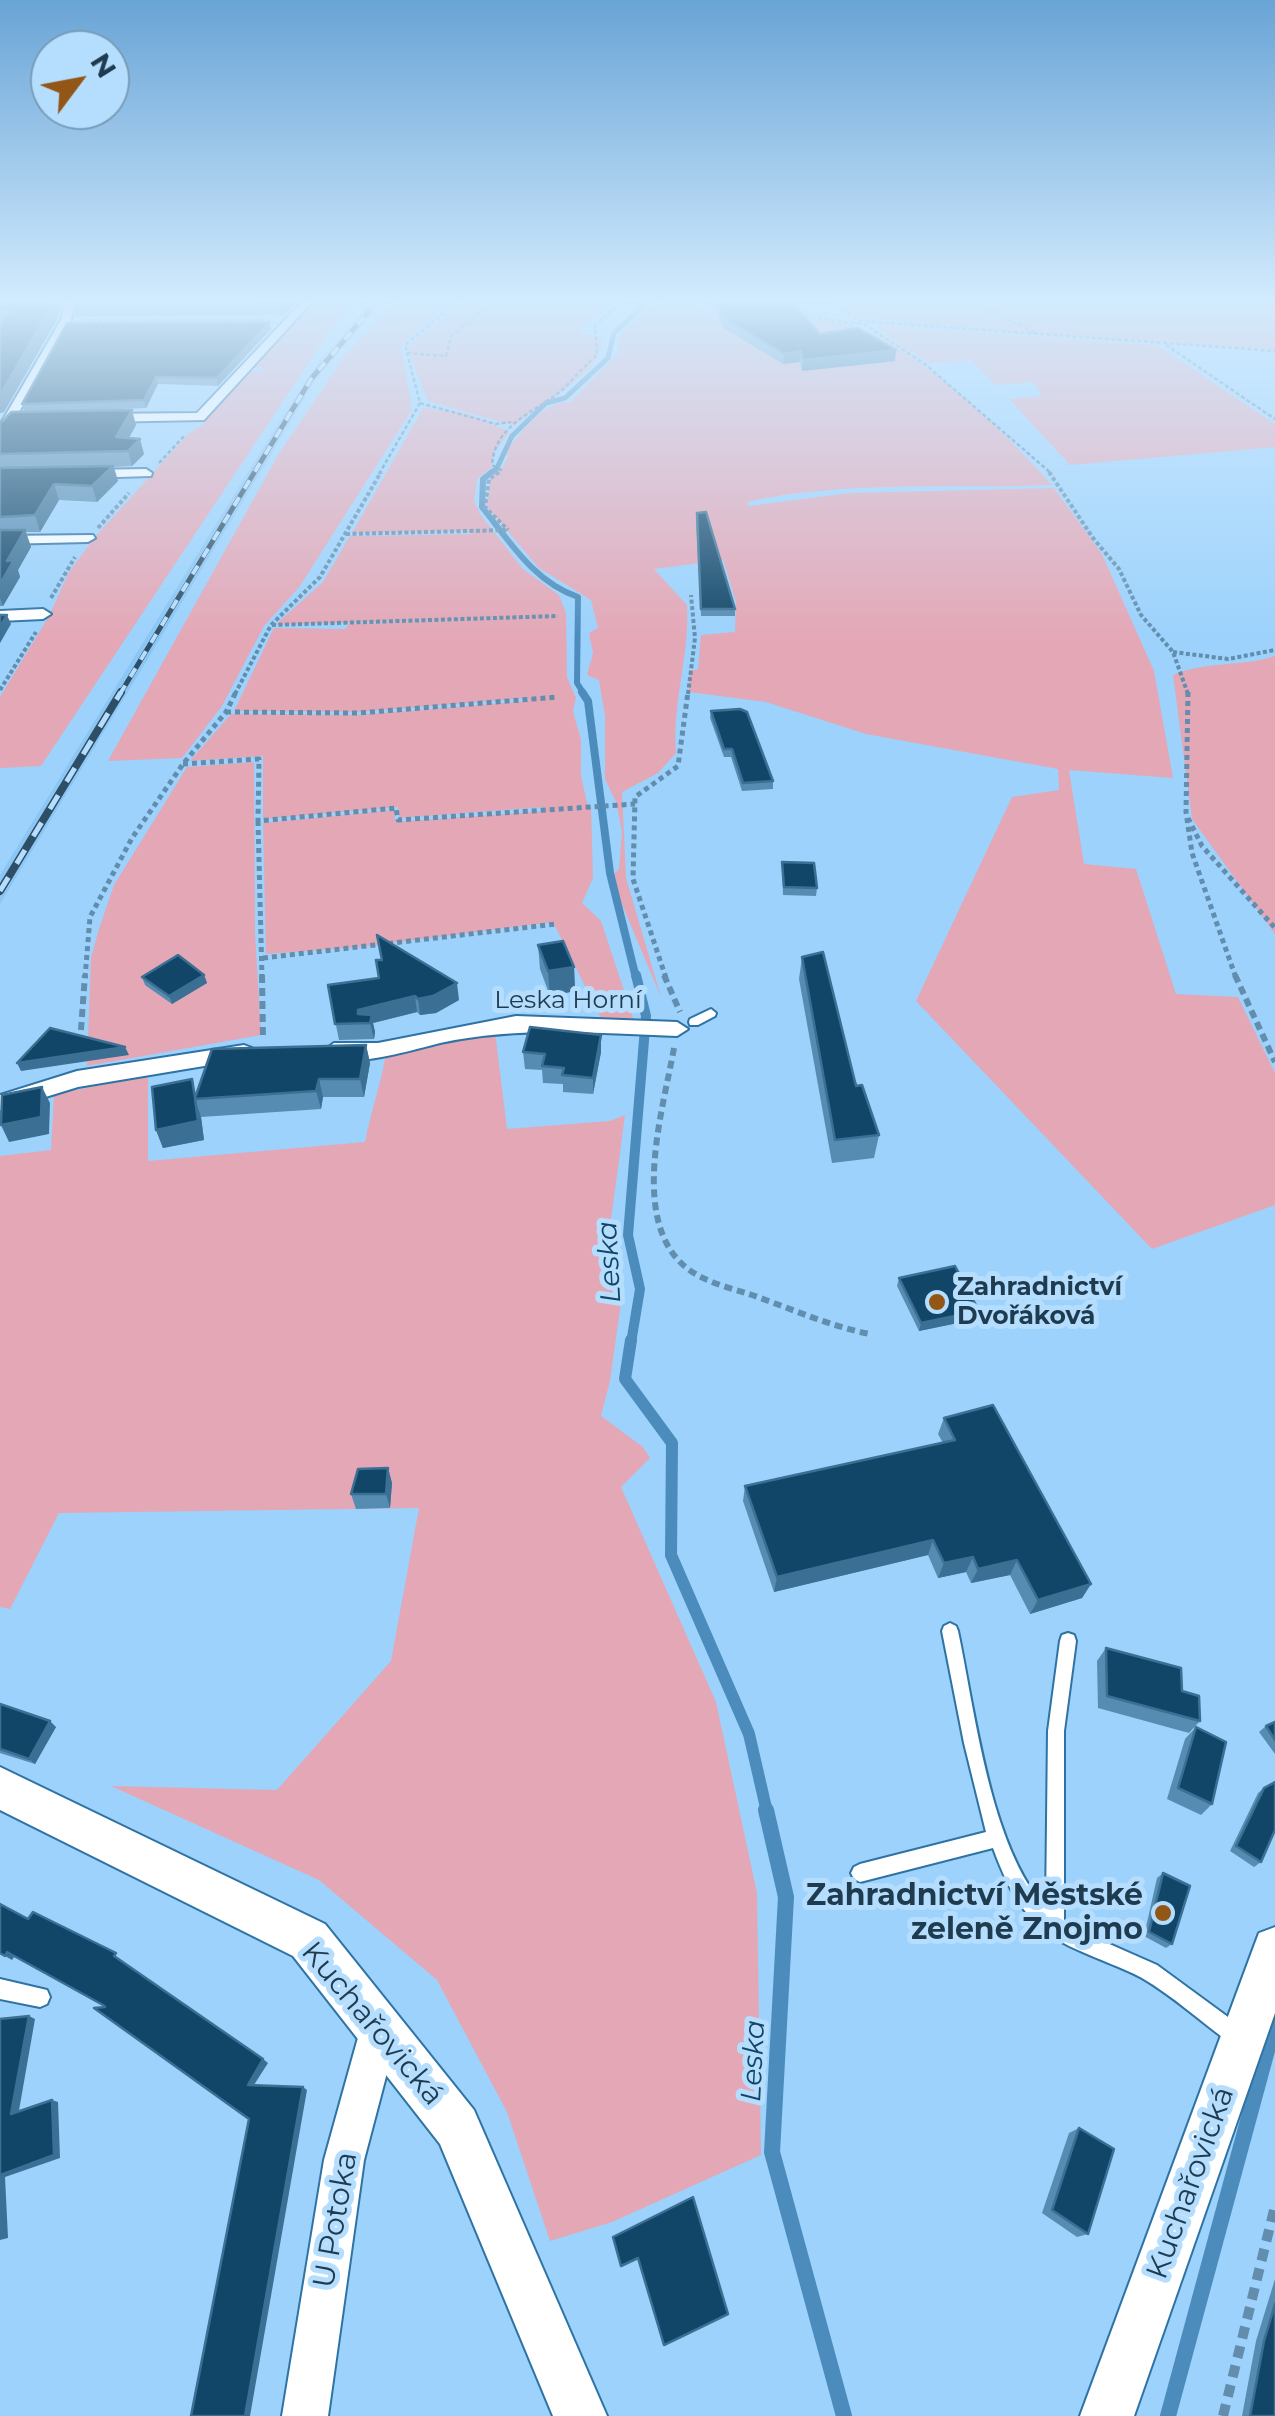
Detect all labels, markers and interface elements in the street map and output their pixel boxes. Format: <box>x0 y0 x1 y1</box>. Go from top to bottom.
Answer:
north arrow <box>30 30 130 130</box>
text: N <box>83 47 124 84</box>
street label: Leska Horní <box>494 986 642 1016</box>
water label: Leska <box>591 1220 629 1304</box>
place label: Zahradnictví Dvořáková <box>957 1273 1122 1332</box>
marker: Zahradnictví Dvořáková <box>926 1291 948 1313</box>
place label: Zahradnictví Městské zeleně Znojmo <box>806 1878 1143 1948</box>
marker: Zahradnictví Městské zeleně Znojmo <box>1152 1902 1174 1924</box>
street label: Kuchařovická <box>293 1935 451 2113</box>
water label: Leska <box>735 2019 773 2103</box>
street label: Kuchařovická <box>1140 2082 1242 2284</box>
street label: U Potoka <box>306 2149 366 2291</box>

